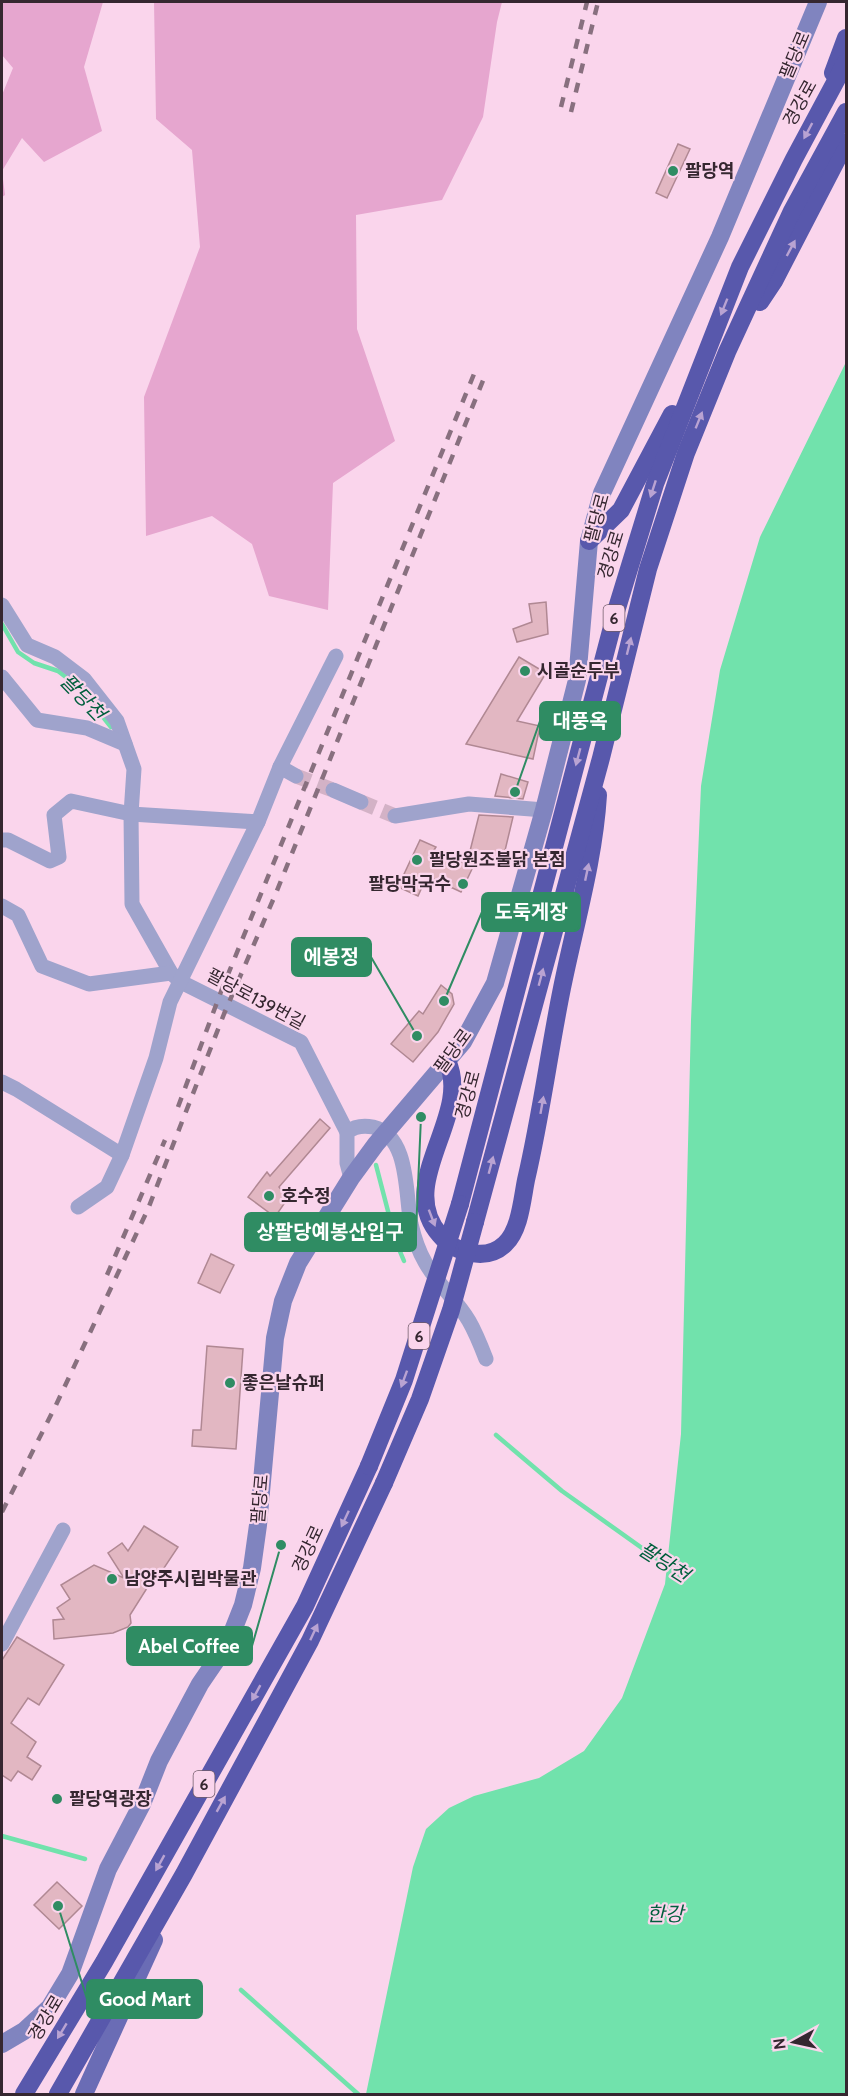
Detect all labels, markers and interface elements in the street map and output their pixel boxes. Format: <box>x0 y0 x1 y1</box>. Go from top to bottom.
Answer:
street label: 팔당로 <box>775 28 815 82</box>
street label: 경강로 <box>778 76 822 130</box>
one-way arrow <box>803 123 813 140</box>
place label: 팔당역 <box>685 160 735 182</box>
marker: 팔당역 <box>666 164 680 178</box>
one-way arrow <box>786 240 796 257</box>
one-way arrow <box>719 298 729 316</box>
one-way arrow <box>694 411 704 429</box>
one-way arrow <box>648 480 658 498</box>
street label: 팔당로 <box>580 491 614 545</box>
street label: 경강로 <box>593 528 629 582</box>
road number: 6 <box>604 605 624 631</box>
one-way arrow <box>624 637 634 656</box>
place label: 시골순두부 <box>537 660 620 682</box>
marker: 시골순두부 <box>518 664 532 678</box>
water label: 팔당천 <box>55 669 113 727</box>
callout: 대풍옥 <box>540 702 620 740</box>
text: 대풍옥 <box>552 709 608 733</box>
one-way arrow <box>572 748 582 766</box>
place label: 팔당원조불닭 본점 <box>429 849 566 871</box>
marker: 팔당원조불닭 본점 <box>410 853 424 867</box>
one-way arrow <box>583 862 592 881</box>
place label: 팔당막국수 <box>368 873 451 895</box>
marker: 팔당막국수 <box>456 877 470 891</box>
callout: 도둑게장 <box>482 893 580 931</box>
text: 도둑게장 <box>494 900 568 924</box>
callout: 에봉정 <box>292 938 371 976</box>
text: 에봉정 <box>303 945 359 969</box>
street label: 팔당로139번길 <box>203 964 309 1034</box>
one-way arrow <box>537 968 547 986</box>
street label: 팔당로 <box>429 1024 477 1078</box>
street label: 경강로 <box>451 1068 485 1122</box>
one-way arrow <box>538 1095 547 1114</box>
one-way arrow <box>486 1156 496 1175</box>
place label: 호수정 <box>281 1185 331 1207</box>
marker: 호수정 <box>262 1189 276 1203</box>
one-way arrow <box>427 1210 437 1228</box>
callout: 상팔당예봉산입구 <box>245 1213 416 1251</box>
text: 상팔당예봉산입구 <box>256 1220 404 1244</box>
road number: 6 <box>408 1323 430 1349</box>
one-way arrow <box>399 1371 409 1389</box>
place label: 좋은날슈퍼 <box>242 1372 325 1394</box>
marker: 좋은날슈퍼 <box>223 1376 237 1390</box>
street label: 팔당로 <box>247 1473 273 1525</box>
one-way arrow <box>340 1511 349 1528</box>
street label: 경강로 <box>288 1522 328 1576</box>
water label: 팔당천 <box>634 1537 696 1589</box>
place label: 남양주시립박물관 <box>124 1568 257 1590</box>
marker: 남양주시립박물관 <box>105 1572 119 1586</box>
one-way arrow <box>309 1623 319 1641</box>
callout: Abel Coffee <box>127 1627 252 1665</box>
text: Abel Coffee <box>138 1634 240 1658</box>
one-way arrow <box>250 1685 261 1701</box>
road number: 6 <box>194 1771 214 1797</box>
place label: 팔당역광장 <box>69 1788 152 1810</box>
marker: 팔당역광장 <box>50 1792 64 1806</box>
one-way arrow <box>216 1795 226 1812</box>
one-way arrow <box>155 1855 165 1872</box>
water label: 한강 <box>647 1902 686 1926</box>
callout: Good Mart <box>87 1980 202 2018</box>
text: Good Mart <box>99 1987 191 2011</box>
street label: 경강로 <box>24 1991 68 2045</box>
north arrow <box>764 2012 824 2072</box>
one-way arrow <box>57 2023 68 2039</box>
text: N <box>769 2037 790 2051</box>

